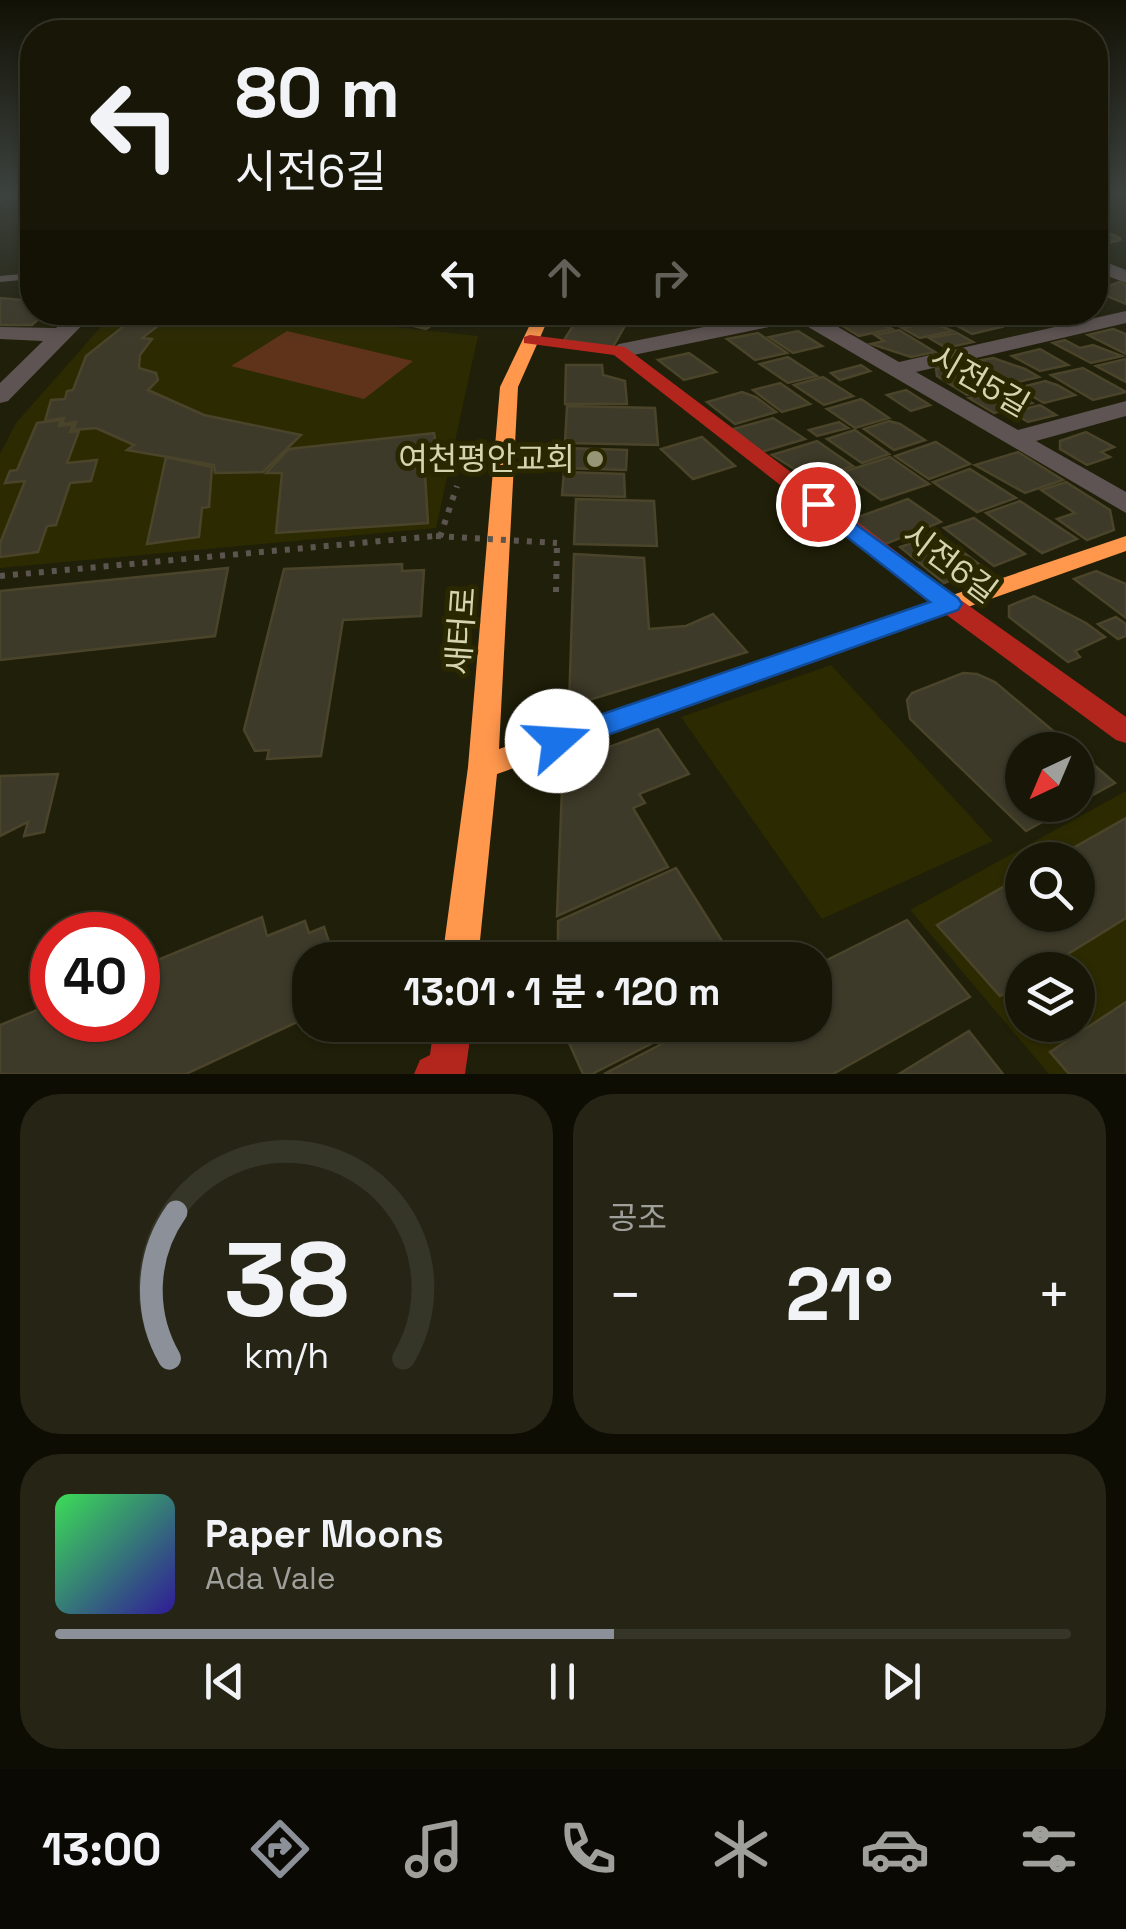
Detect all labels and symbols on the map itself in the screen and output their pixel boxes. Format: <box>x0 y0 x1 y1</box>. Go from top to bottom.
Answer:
street label: 시전5길 <box>923 337 1037 425</box>
place label: 여천평안교회 <box>398 439 575 479</box>
marker: 여천평안교회 <box>584 448 606 470</box>
pin <box>776 462 861 547</box>
street label: 시전6길 <box>895 515 1005 611</box>
street label: 새터로 <box>438 586 484 676</box>
position arrow <box>505 689 609 793</box>
north arrow <box>1005 732 1095 822</box>
speed limit sign: 40 <box>30 912 160 1042</box>

